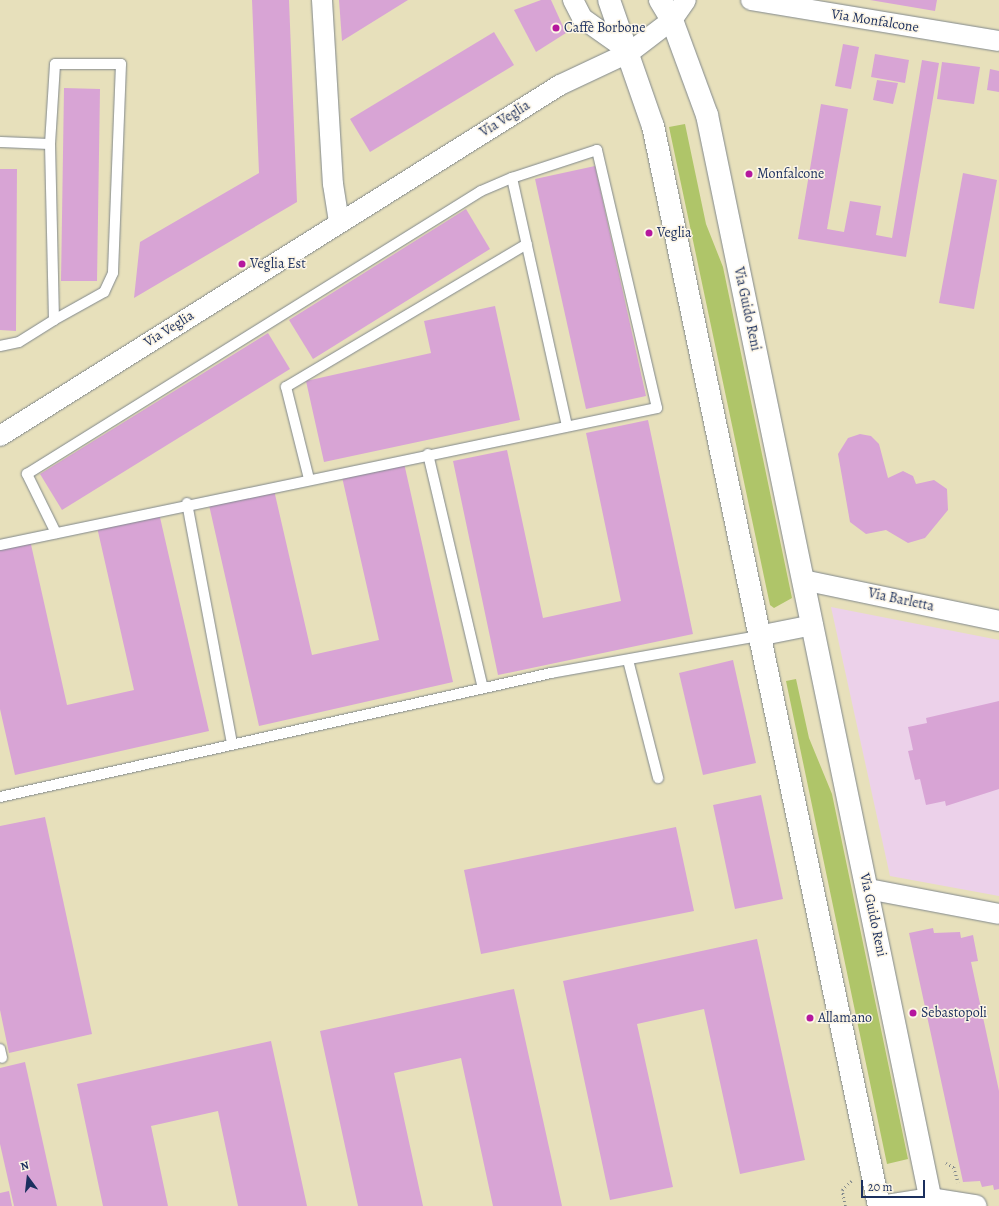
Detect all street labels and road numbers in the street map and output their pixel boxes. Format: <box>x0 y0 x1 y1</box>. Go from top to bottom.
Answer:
street label: Via Monfalcone <box>830 6 920 36</box>
street label: Via Veglia <box>477 97 533 141</box>
street label: Via Guido Reni <box>730 266 764 352</box>
street label: Via Veglia <box>141 307 197 351</box>
street label: Via Barletta <box>867 585 935 615</box>
street label: Via Guido Reni <box>856 872 890 958</box>

